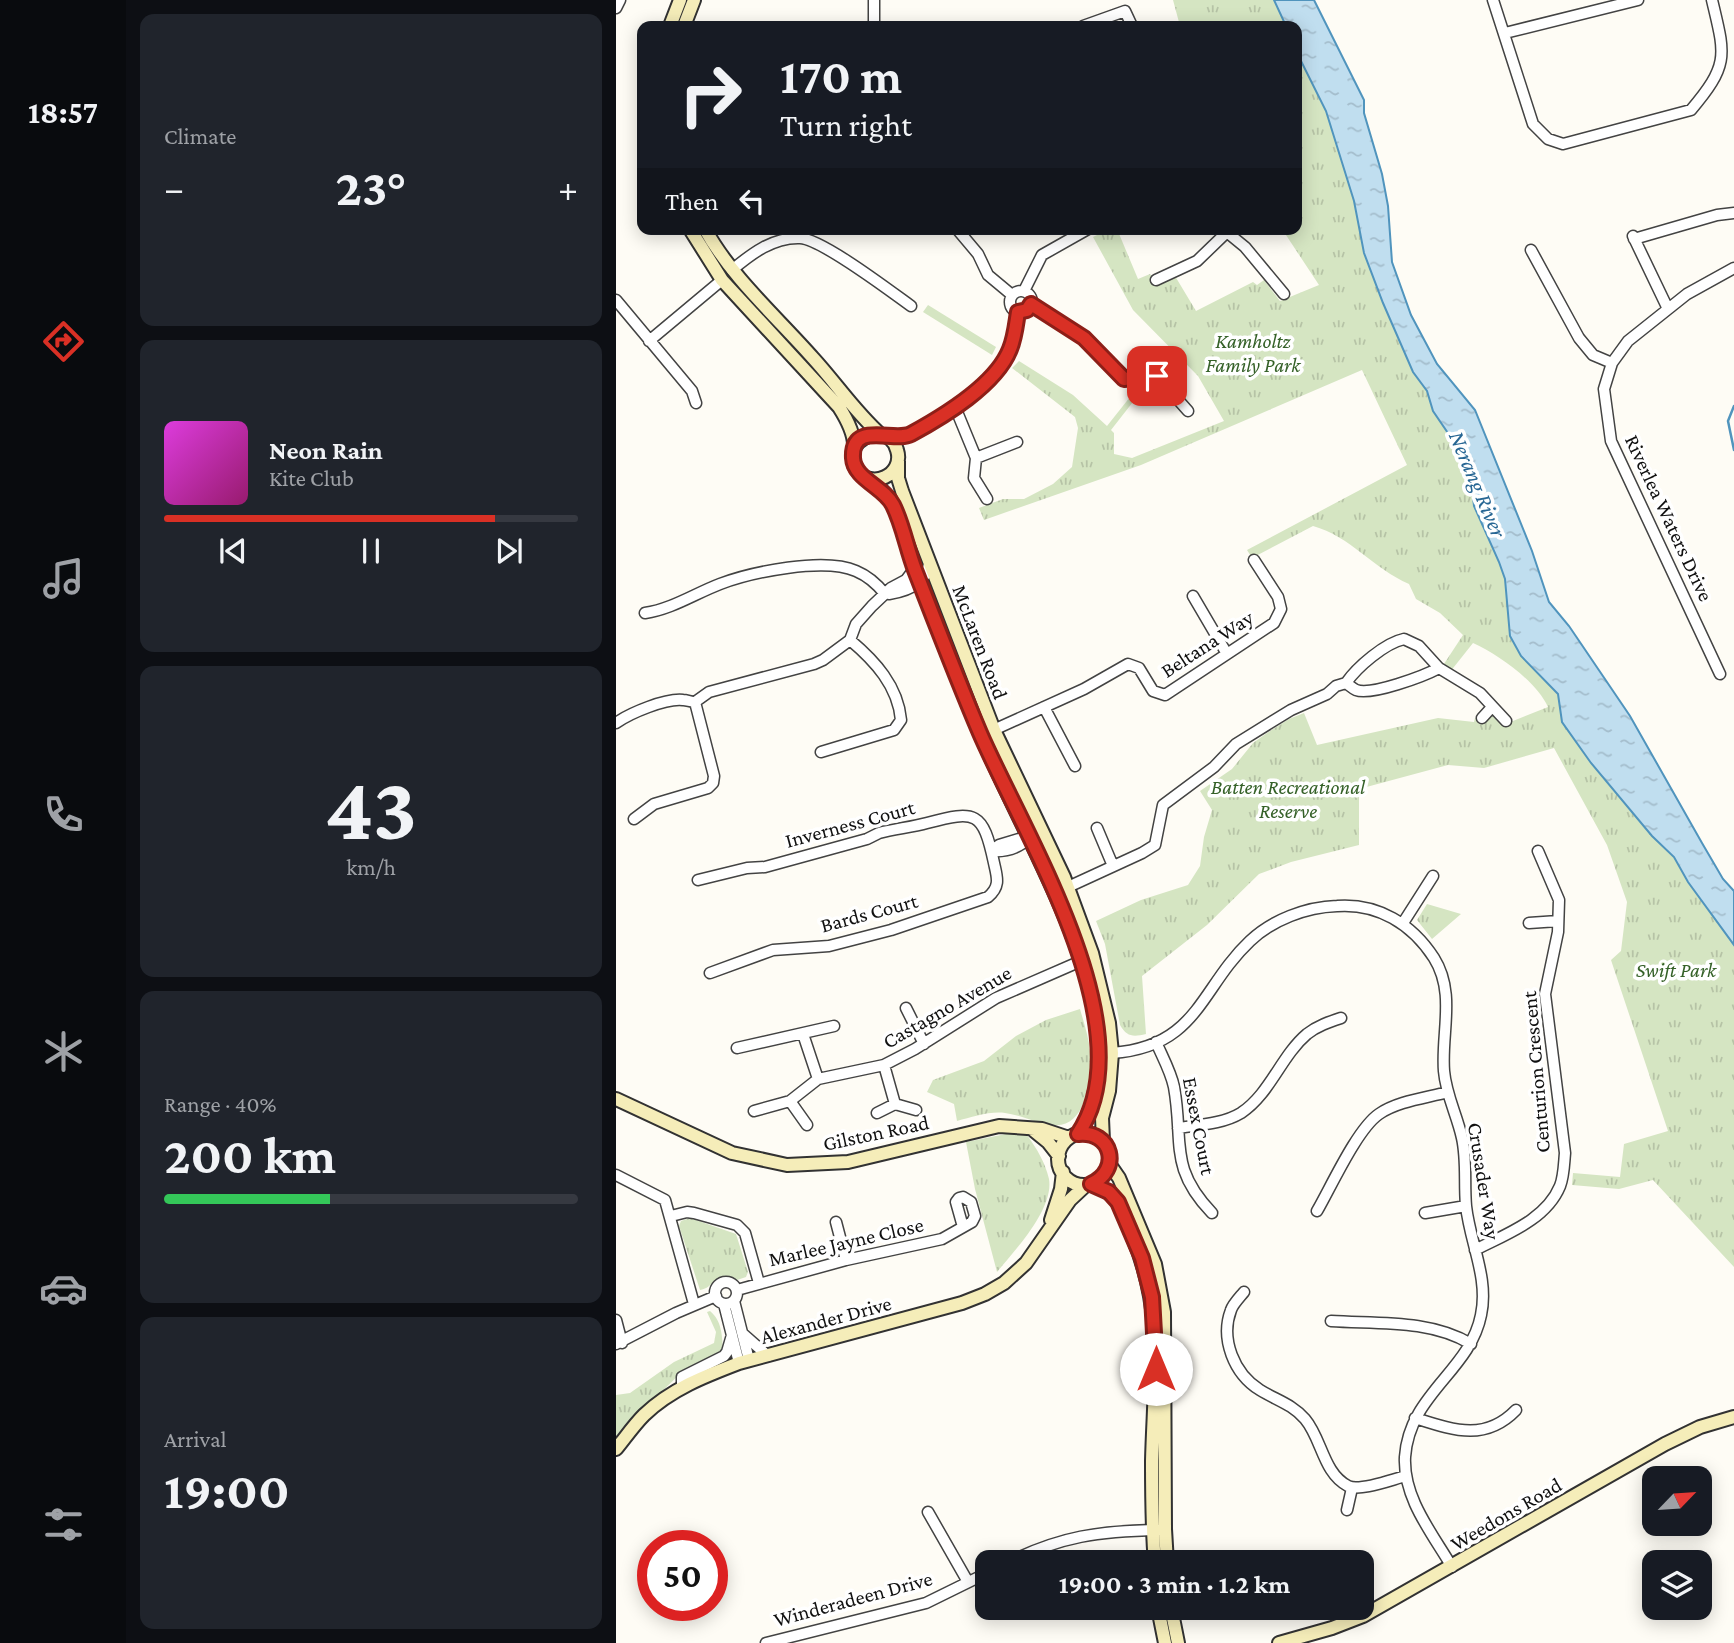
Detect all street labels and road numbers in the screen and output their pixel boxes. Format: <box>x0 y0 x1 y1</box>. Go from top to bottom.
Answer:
street label: Riverlea Waters Drive <box>1620 431 1718 605</box>
street label: McLaren Road <box>947 582 1013 702</box>
street label: Beltana Way <box>1156 605 1258 683</box>
street label: Inverness Court <box>783 795 918 853</box>
street label: Bards Court <box>818 888 921 937</box>
street label: Castagno Avenue <box>878 960 1016 1054</box>
street label: Centurion Crescent <box>1517 989 1555 1154</box>
street label: Essex Court <box>1178 1075 1220 1178</box>
street label: Gilston Road <box>821 1110 931 1156</box>
street label: Crusader Way <box>1463 1121 1505 1242</box>
street label: Marlee Jayne Close <box>766 1213 926 1271</box>
street label: Alexander Drive <box>758 1291 894 1349</box>
street label: Weedons Road <box>1446 1473 1566 1555</box>
street label: Winderadeen Drive <box>771 1566 935 1632</box>

